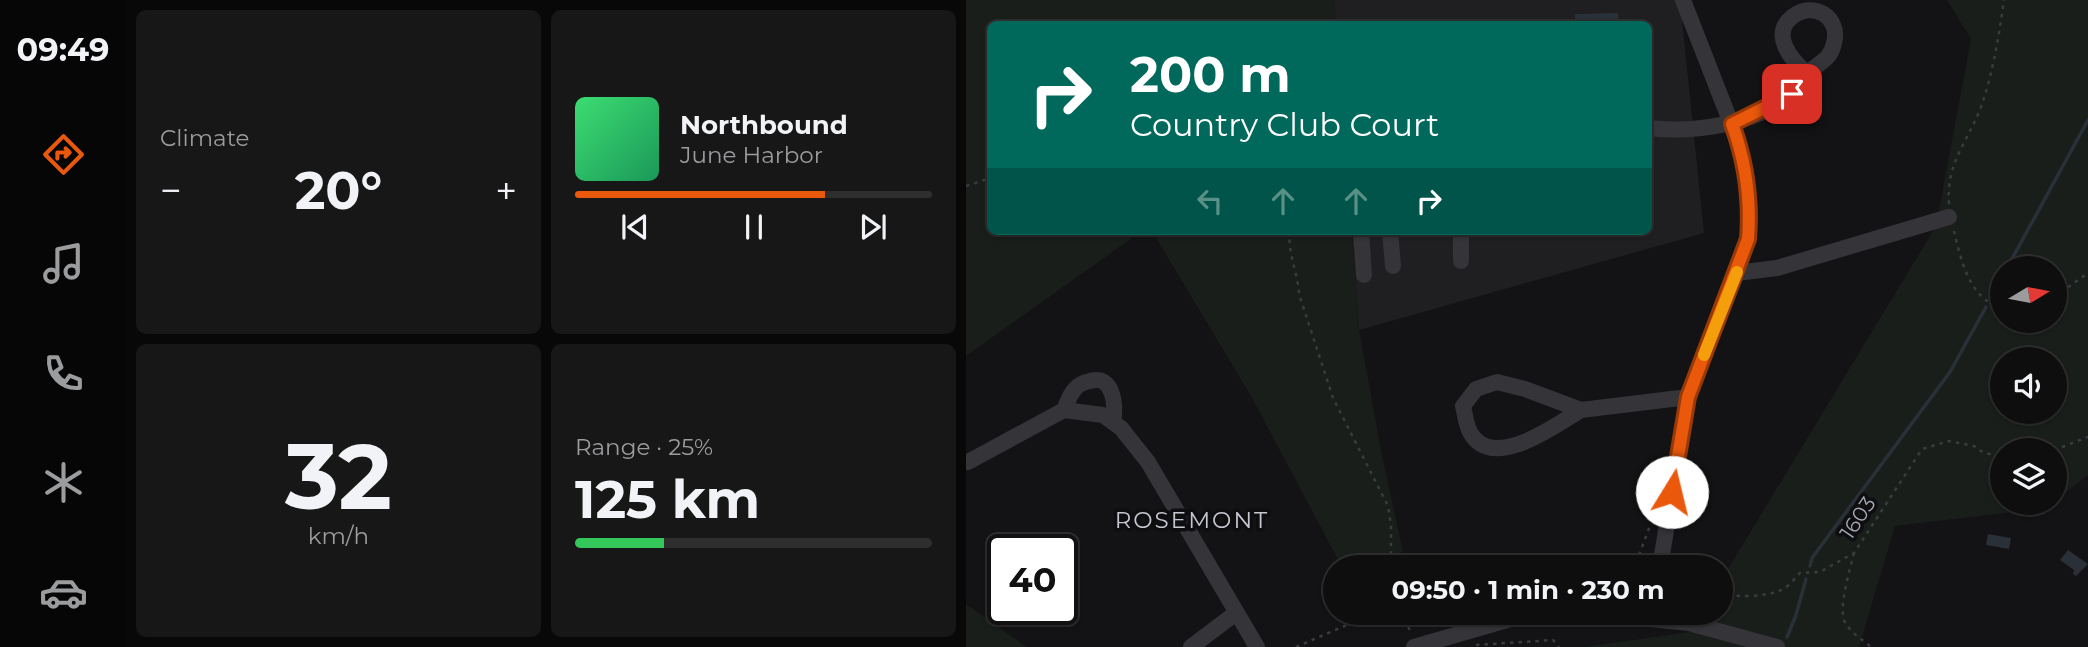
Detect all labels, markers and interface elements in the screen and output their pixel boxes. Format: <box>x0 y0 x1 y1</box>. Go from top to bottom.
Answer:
text: 09:49 <box>17 30 109 69</box>
text: 200 m <box>1130 45 1291 104</box>
icon: right <box>1015 49 1106 140</box>
pin <box>1762 64 1822 124</box>
icon: arrive <box>1773 75 1811 113</box>
text: Country Club Court <box>1130 105 1439 144</box>
text: Northbound <box>680 109 848 141</box>
text: Climate <box>160 124 249 152</box>
icon: directions <box>39 130 88 179</box>
text: June Harbor <box>680 141 823 169</box>
text: 20° <box>295 159 382 222</box>
text: − <box>160 167 182 214</box>
text: + <box>495 167 517 214</box>
icon: left <box>1191 182 1229 220</box>
icon: ahead <box>1264 182 1302 220</box>
icon: ahead <box>1337 182 1375 220</box>
icon: right <box>1410 182 1448 220</box>
icon: previous <box>616 208 654 246</box>
icon: pause <box>735 208 773 246</box>
icon: next <box>854 208 892 246</box>
icon: music <box>39 239 88 288</box>
north arrow <box>1990 256 2067 332</box>
map controls <box>1990 256 2067 515</box>
button: sound <box>1990 347 2067 424</box>
icon: phone <box>39 349 88 398</box>
text: 32 <box>285 421 392 532</box>
text: Range · 25% <box>575 433 713 461</box>
button: layers <box>1990 438 2067 515</box>
position arrow <box>1635 455 1709 529</box>
icon: climate <box>39 458 88 507</box>
text: 125 km <box>575 468 760 531</box>
street label: 1603 <box>1834 492 1881 544</box>
district label: ROSEMONT <box>1115 506 1269 534</box>
text: km/h <box>308 522 369 550</box>
speed limit sign: 40 <box>987 534 1078 625</box>
icon: car <box>39 568 88 617</box>
text: 09:50 · 1 min · 230 m <box>1392 574 1664 606</box>

